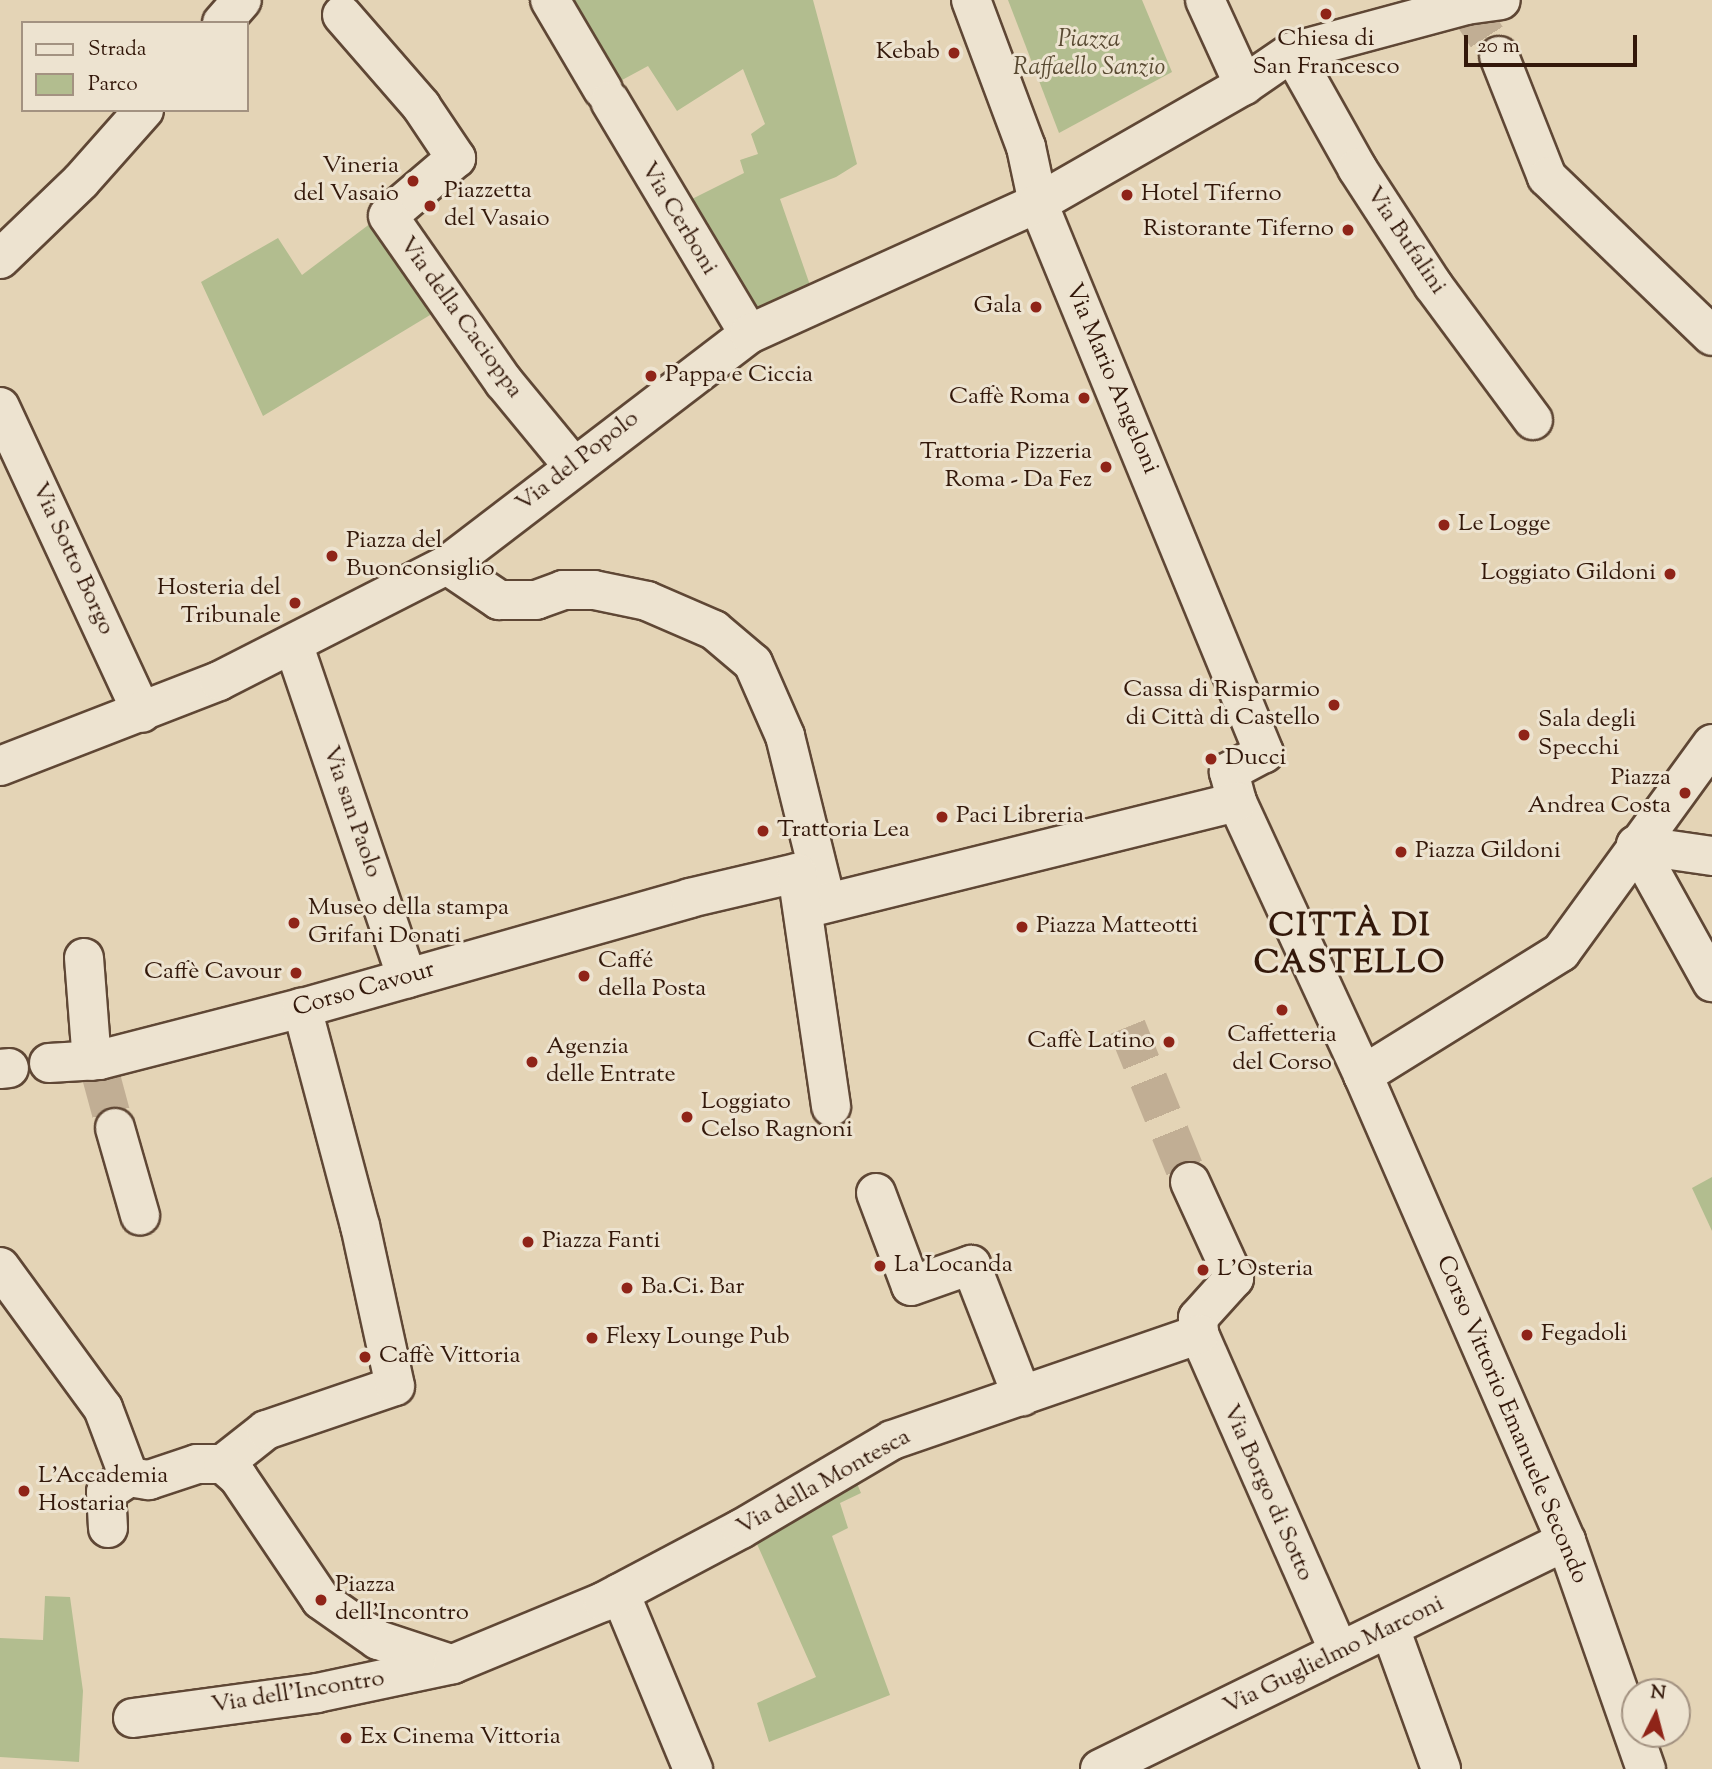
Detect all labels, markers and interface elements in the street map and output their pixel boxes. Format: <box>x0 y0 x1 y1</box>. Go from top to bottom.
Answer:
marker: Chiesa di San Francesco <box>1318 6 1334 22</box>
legend <box>21 21 248 112</box>
scale bar <box>1467 21 1640 65</box>
place label: Chiesa di San Francesco <box>1252 26 1400 82</box>
park label: Piazza Raffaello Sanzio <box>1013 27 1165 83</box>
text: 20 m <box>1477 32 1520 62</box>
text: Strada <box>88 35 147 65</box>
place label: Kebab <box>876 39 940 67</box>
marker: Kebab <box>946 45 962 61</box>
text: Parco <box>88 70 138 100</box>
place label: Vineria del Vasaio <box>293 153 399 209</box>
street label: Via Cerboni <box>633 157 723 281</box>
marker: Vineria del Vasaio <box>405 173 421 189</box>
place label: Piazzetta del Vasaio <box>444 178 550 234</box>
place label: Hotel Tiferno <box>1141 181 1282 209</box>
street label: Via Bufalini <box>1358 182 1452 300</box>
marker: Hotel Tiferno <box>1119 187 1135 203</box>
marker: Piazzetta del Vasaio <box>422 198 438 214</box>
place label: Ristorante Tiferno <box>1143 216 1334 244</box>
marker: Ristorante Tiferno <box>1340 222 1356 238</box>
street label: Via della Cacioppa <box>392 232 528 404</box>
street label: Via Mario Angeloni <box>1058 279 1164 479</box>
place label: Gala <box>974 293 1022 321</box>
marker: Gala <box>1028 299 1044 315</box>
place label: Pappa e Ciccia <box>665 362 813 390</box>
marker: Pappa e Ciccia <box>643 368 659 384</box>
place label: Caffè Roma <box>949 384 1070 412</box>
marker: Caffè Roma <box>1076 390 1092 406</box>
street label: Via del Popolo <box>511 405 645 519</box>
place label: Trattoria Pizzeria Roma - Da Fez <box>920 439 1092 495</box>
marker: Trattoria Pizzeria Roma - Da Fez <box>1098 459 1114 475</box>
street label: Via Sotto Borgo <box>24 478 120 640</box>
place label: Le Logge <box>1458 511 1551 539</box>
marker: Le Logge <box>1436 517 1452 533</box>
place label: Piazza del Buonconsiglio <box>346 528 495 584</box>
marker: Piazza del Buonconsiglio <box>324 548 340 564</box>
place label: Loggiato Gildoni <box>1481 560 1656 588</box>
marker: Loggiato Gildoni <box>1662 566 1678 582</box>
place label: Hosteria del Tribunale <box>157 575 281 631</box>
marker: Hosteria del Tribunale <box>287 595 303 611</box>
place label: Cassa di Risparmio di Città di Castello <box>1123 677 1320 733</box>
marker: Cassa di Risparmio di Città di Castello <box>1326 697 1342 713</box>
place label: Sala degli Specchi <box>1538 707 1636 763</box>
marker: Sala degli Specchi <box>1516 727 1532 743</box>
street label: Via san Paolo <box>315 742 387 882</box>
place label: Ducci <box>1225 745 1286 773</box>
marker: Ducci <box>1203 751 1219 767</box>
place label: Piazza Andrea Costa <box>1527 765 1671 821</box>
marker: Piazza Andrea Costa <box>1677 785 1693 801</box>
place label: Paci Libreria <box>956 803 1084 831</box>
marker: Paci Libreria <box>934 809 950 825</box>
place label: Trattoria Lea <box>777 817 910 845</box>
marker: Trattoria Lea <box>755 823 771 839</box>
place label: Piazza Gildoni <box>1415 838 1561 866</box>
marker: Piazza Gildoni <box>1393 844 1409 860</box>
place label: Museo della stampa Grifani Donati <box>308 895 509 951</box>
district label: CITTÀ DI CASTELLO <box>1255 909 1445 984</box>
place label: Piazza Matteotti <box>1036 913 1198 941</box>
marker: Museo della stampa Grifani Donati <box>286 915 302 931</box>
marker: Piazza Matteotti <box>1014 919 1030 935</box>
place label: Caffé della Posta <box>598 948 706 1004</box>
street label: Corso Cavour <box>290 956 438 1024</box>
place label: Caffè Cavour <box>144 959 282 987</box>
marker: Caffè Cavour <box>288 965 304 981</box>
marker: Caffé della Posta <box>576 968 592 984</box>
marker: Caffetteria del Corso <box>1274 1002 1290 1018</box>
place label: Caffetteria del Corso <box>1227 1022 1337 1078</box>
place label: Caffè Latino <box>1027 1028 1155 1056</box>
place label: Agenzia delle Entrate <box>546 1034 676 1090</box>
marker: Caffè Latino <box>1161 1034 1177 1050</box>
marker: Agenzia delle Entrate <box>524 1054 540 1070</box>
place label: Loggiato Celso Ragnoni <box>701 1089 853 1145</box>
marker: Loggiato Celso Ragnoni <box>679 1109 695 1125</box>
place label: Piazza Fanti <box>542 1228 660 1256</box>
marker: Piazza Fanti <box>520 1234 536 1250</box>
place label: La Locanda <box>894 1252 1013 1280</box>
street label: Corso Vittorio Emanuele Secondo <box>1429 1252 1593 1588</box>
place label: L'Osteria <box>1217 1256 1313 1284</box>
marker: La Locanda <box>872 1258 888 1274</box>
marker: L'Osteria <box>1195 1262 1211 1278</box>
place label: Ba.Ci. Bar <box>641 1274 744 1302</box>
marker: Ba.Ci. Bar <box>619 1280 635 1296</box>
place label: Fegadoli <box>1541 1321 1627 1349</box>
place label: Flexy Lounge Pub <box>606 1324 790 1352</box>
marker: Fegadoli <box>1519 1327 1535 1343</box>
marker: Flexy Lounge Pub <box>584 1330 600 1346</box>
place label: Caffè Vittoria <box>379 1343 521 1371</box>
marker: Caffè Vittoria <box>357 1349 373 1365</box>
street label: Via Borgo di Sotto <box>1215 1400 1319 1586</box>
street label: Via della Montesca <box>732 1423 916 1543</box>
place label: L'Accademia Hostaria <box>38 1463 168 1519</box>
marker: L'Accademia Hostaria <box>16 1483 32 1499</box>
place label: Piazza dell'Incontro <box>335 1572 469 1628</box>
street label: Via Guglielmo Marconi <box>1219 1590 1449 1722</box>
marker: Piazza dell'Incontro <box>313 1592 329 1608</box>
street label: Via dell'Incontro <box>209 1665 387 1721</box>
north arrow <box>1621 1678 1691 1748</box>
text: N <box>1649 1679 1667 1708</box>
place label: Ex Cinema Vittoria <box>360 1724 561 1752</box>
marker: Ex Cinema Vittoria <box>338 1730 354 1746</box>

